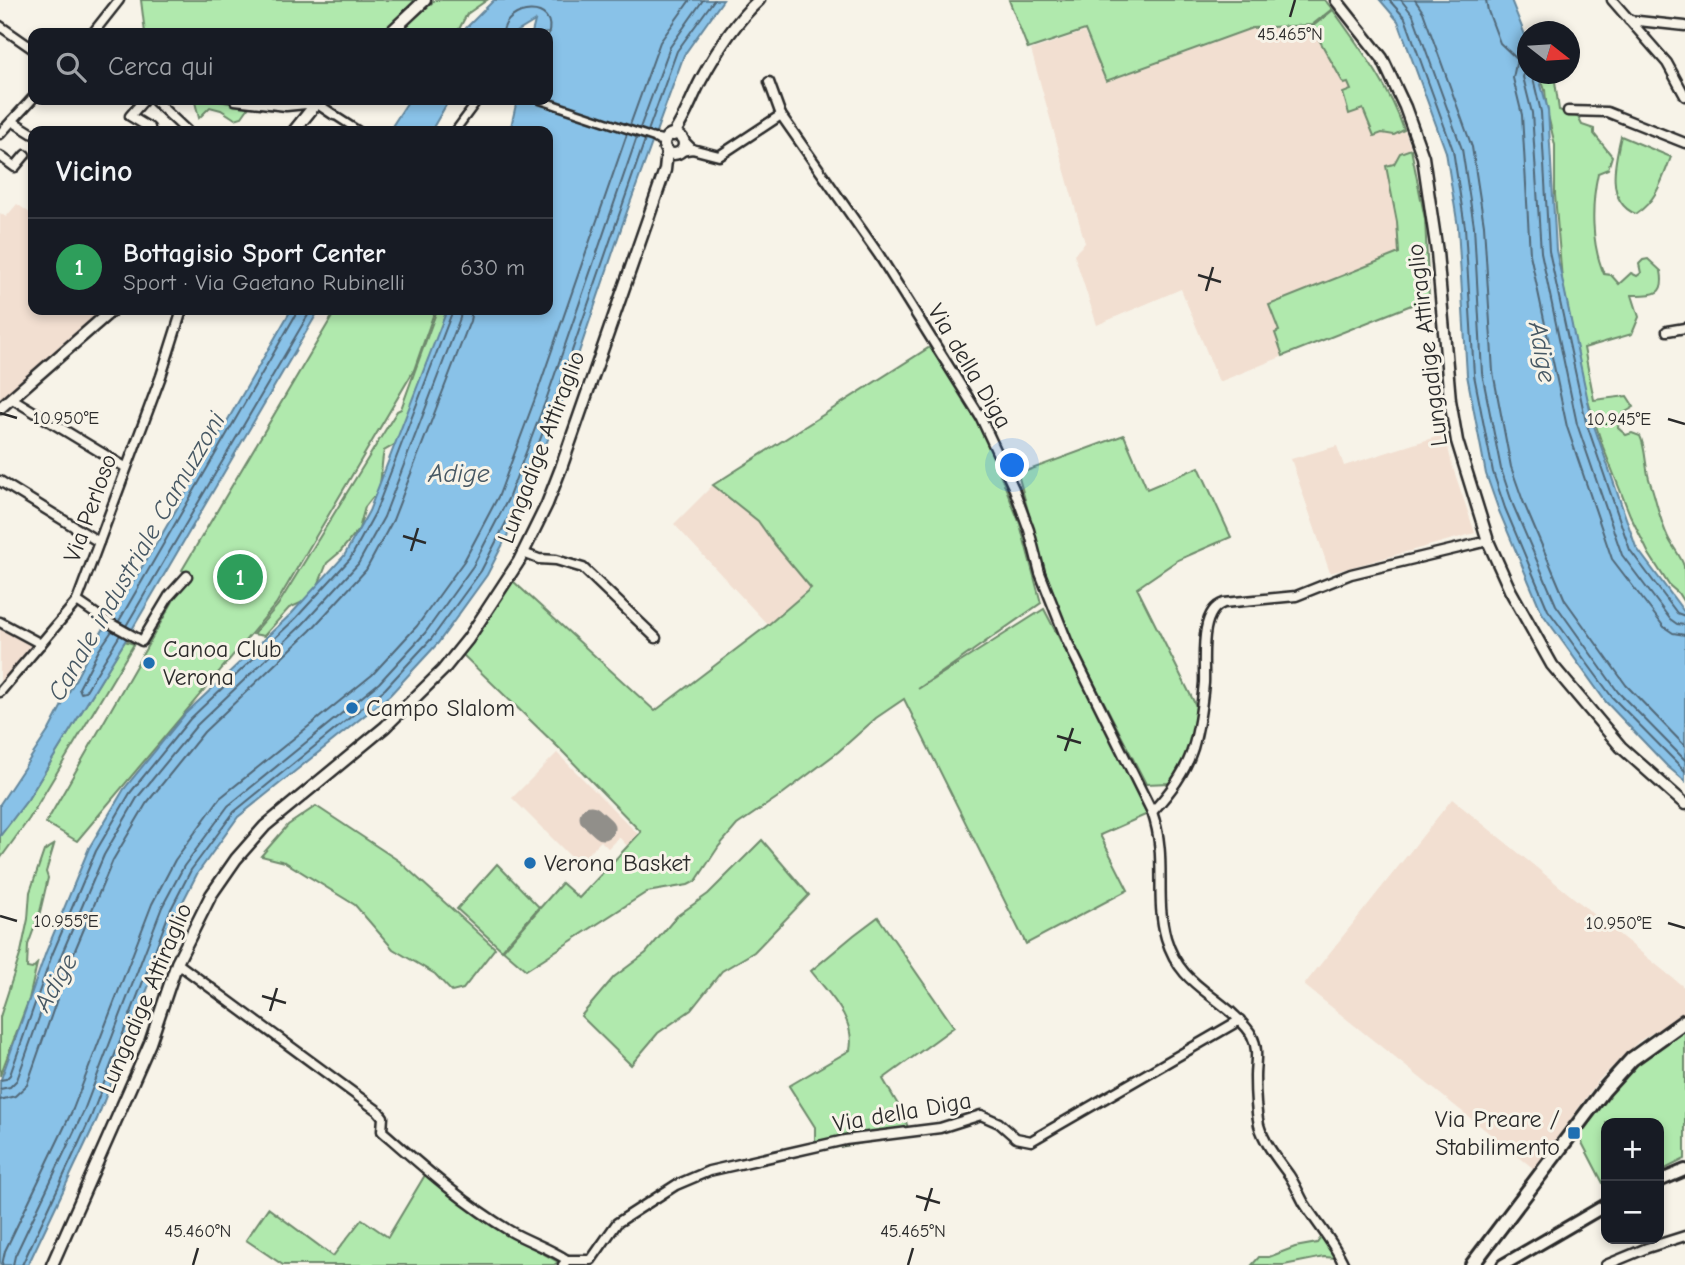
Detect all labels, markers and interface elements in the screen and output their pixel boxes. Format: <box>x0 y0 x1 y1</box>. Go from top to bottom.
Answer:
north arrow <box>1517 21 1580 84</box>
text: 45.465°N <box>1257 24 1323 45</box>
search box <box>28 28 553 105</box>
icon: search <box>52 48 90 86</box>
text: Cerca qui <box>108 52 214 82</box>
text: Vicino <box>56 154 133 189</box>
text: Bottagisio Sport Center <box>123 239 386 269</box>
street label: Lungadige Attiraglio <box>1401 242 1453 448</box>
text: 1 <box>74 254 84 281</box>
text: 630 m <box>460 254 525 281</box>
text: Sport · Via Gaetano Rubinelli <box>123 269 405 296</box>
street label: Via della Diga <box>922 299 1018 433</box>
water label: Adige <box>1522 318 1562 385</box>
street label: Lungadige Attiraglio <box>491 347 591 547</box>
water label: Canale industriale Camuzzoni <box>42 406 232 706</box>
text: 10.950°E <box>33 408 99 429</box>
text: 10.945°E <box>1587 409 1651 430</box>
your location <box>995 448 1029 482</box>
street label: Via Perloso <box>58 450 122 566</box>
water label: Adige <box>427 459 490 489</box>
pin: 1 <box>217 551 263 603</box>
place label: Canoa Club Verona <box>163 635 282 691</box>
marker: Canoa Club Verona <box>141 655 157 671</box>
place label: Campo Slalom <box>366 694 515 722</box>
marker: Campo Slalom <box>344 700 360 716</box>
place label: Verona Basket <box>544 849 691 877</box>
marker: Verona Basket <box>522 855 538 871</box>
street label: Lungadige Attiraglio <box>92 899 198 1097</box>
text: 10.955°E <box>33 911 99 932</box>
text: 10.950°E <box>1586 913 1652 934</box>
water label: Adige <box>27 948 84 1018</box>
street label: Via della Diga <box>831 1086 973 1138</box>
place label: Via Preare / Stabilimento <box>1435 1105 1560 1161</box>
map controls <box>1601 1118 1664 1244</box>
button: + <box>1601 1118 1664 1181</box>
marker: Via Preare / Stabilimento <box>1566 1125 1582 1141</box>
button: − <box>1601 1181 1664 1244</box>
text: 45.460°N <box>165 1221 231 1242</box>
text: 45.465°N <box>880 1221 946 1242</box>

